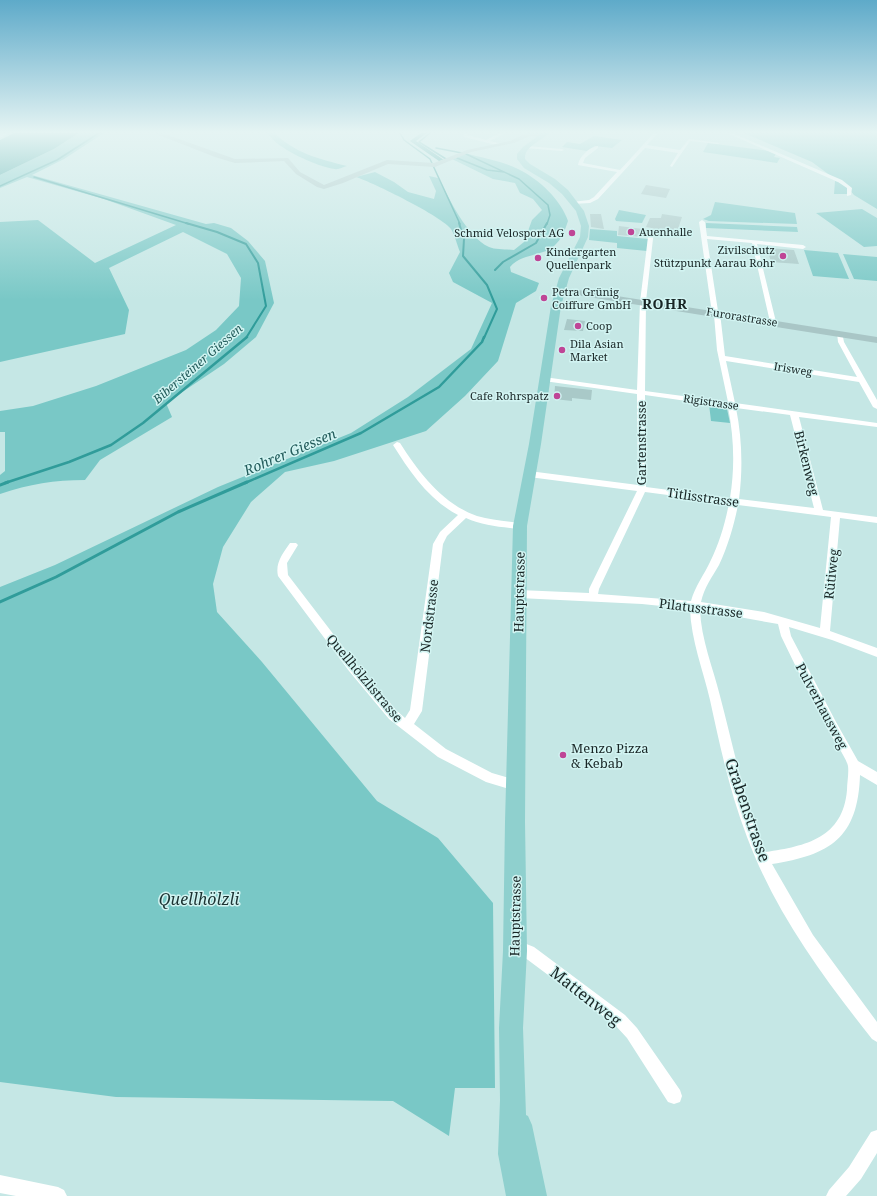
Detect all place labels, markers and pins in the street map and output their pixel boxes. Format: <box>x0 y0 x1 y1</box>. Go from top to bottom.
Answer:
place label: Auenhalle <box>639 224 692 239</box>
place label: Schmid Velosport AG <box>454 225 564 240</box>
marker: Auenhalle <box>626 227 636 237</box>
marker: Schmid Velosport AG <box>567 228 577 238</box>
place label: Zivilschutz Stützpunkt Aarau Rohr <box>654 242 776 270</box>
place label: Kindergarten Quellenpark <box>546 244 616 272</box>
marker: Zivilschutz Stützpunkt Aarau Rohr <box>778 251 788 261</box>
marker: Kindergarten Quellenpark <box>533 253 543 263</box>
place label: Petra Grünig Coiffure GmbH <box>552 284 631 312</box>
marker: Petra Grünig Coiffure GmbH <box>539 293 549 303</box>
place label: Coop <box>586 318 612 333</box>
marker: Coop <box>573 321 583 331</box>
place label: Dila Asian Market <box>570 336 624 364</box>
marker: Dila Asian Market <box>557 345 567 355</box>
place label: Cafe Rohrspatz <box>470 388 549 403</box>
marker: Cafe Rohrspatz <box>552 391 562 401</box>
place label: Menzo Pizza & Kebab <box>571 739 649 772</box>
marker: Menzo Pizza & Kebab <box>558 750 568 760</box>

